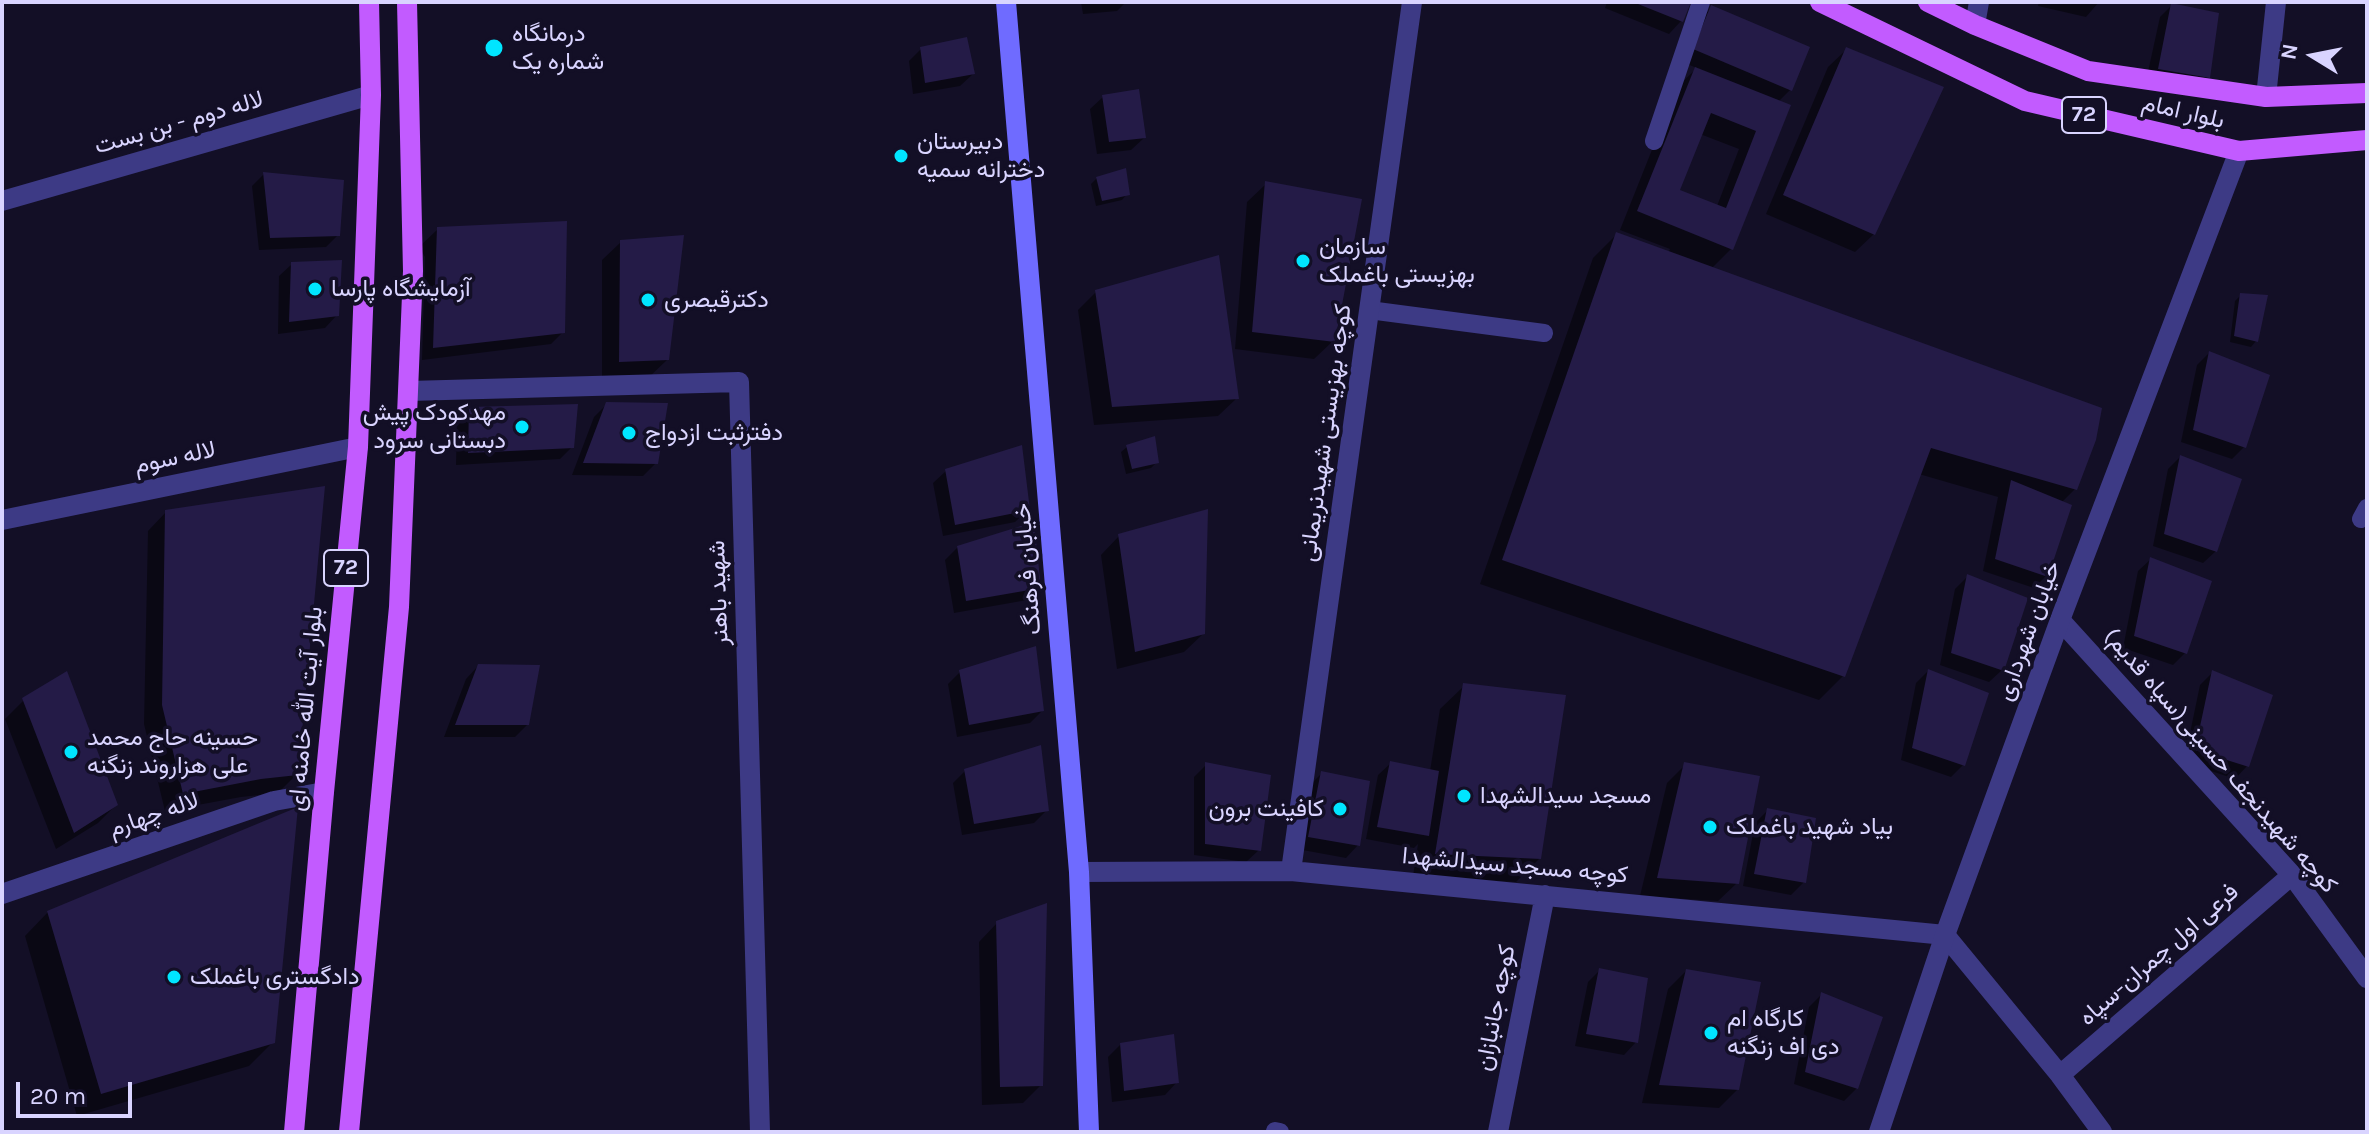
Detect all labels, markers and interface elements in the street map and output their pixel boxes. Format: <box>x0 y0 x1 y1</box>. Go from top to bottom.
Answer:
north arrow <box>2273 16 2353 96</box>
place label: درمانگاه شماره یک <box>512 20 604 76</box>
marker: درمانگاه شماره یک <box>483 37 505 59</box>
text: N <box>2275 42 2304 62</box>
street label: لاله دوم - بن بست <box>91 85 267 161</box>
street label: بلوار امام <box>2139 89 2227 135</box>
road number: 72 <box>2062 97 2106 133</box>
place label: دبیرستان دخترانه سمیه <box>917 128 1045 184</box>
marker: دبیرستان دخترانه سمیه <box>892 147 910 165</box>
place label: سازمان بهزیستی باغملک <box>1319 233 1475 289</box>
marker: سازمان بهزیستی باغملک <box>1294 252 1312 270</box>
place label: آزمایشگاه پارسا <box>331 275 470 303</box>
marker: آزمایشگاه پارسا <box>306 280 324 298</box>
place label: دکترقیصری <box>664 286 769 314</box>
marker: دکترقیصری <box>639 291 657 309</box>
street label: کوچه بهزیستی شهیدنریمانی <box>1294 302 1358 564</box>
place label: مهدکودک پیش دبستانی سرود <box>363 399 506 455</box>
marker: مهدکودک پیش دبستانی سرود <box>513 418 531 436</box>
place label: دفترثبت ازدواج <box>645 419 783 447</box>
marker: دفترثبت ازدواج <box>620 424 638 442</box>
street label: لاله سوم <box>132 435 218 481</box>
street label: خیابان فرهنگ <box>1008 502 1048 636</box>
street label: شهید باهنر <box>703 540 735 646</box>
road number: 72 <box>324 550 368 586</box>
street label: خیابان شهرداری <box>1990 557 2068 705</box>
street label: بلوار آیت الله خامنه ای <box>283 605 329 813</box>
street label: کوچه شهیدنجف حسینی(سپاه قدیم) <box>2097 622 2343 900</box>
place label: حسینه حاج محمد علی هزاروند زنگنه <box>87 724 258 780</box>
marker: حسینه حاج محمد علی هزاروند زنگنه <box>62 743 80 761</box>
place label: مسجد سیدالشهدا <box>1480 782 1651 810</box>
street label: لاله چهارم <box>105 786 203 844</box>
marker: مسجد سیدالشهدا <box>1455 787 1473 805</box>
place label: کافینت برون <box>1208 795 1324 823</box>
marker: کافینت برون <box>1331 800 1349 818</box>
place label: بیاد شهید باغملک <box>1726 813 1893 841</box>
marker: بیاد شهید باغملک <box>1701 818 1719 836</box>
street label: کوچه مسجد سیدالشهدا <box>1401 842 1629 890</box>
street label: فرعی اول چمران-سپاه <box>2073 878 2245 1032</box>
street label: کوچه جانبازان <box>1470 943 1522 1073</box>
place label: دادگستری باغملک <box>190 963 360 991</box>
marker: دادگستری باغملک <box>165 968 183 986</box>
place label: کارگاه ام دی اف زنگنه <box>1727 1005 1839 1061</box>
marker: کارگاه ام دی اف زنگنه <box>1702 1024 1720 1042</box>
scale bar <box>20 1066 136 1116</box>
text: 20 m <box>30 1082 86 1110</box>

